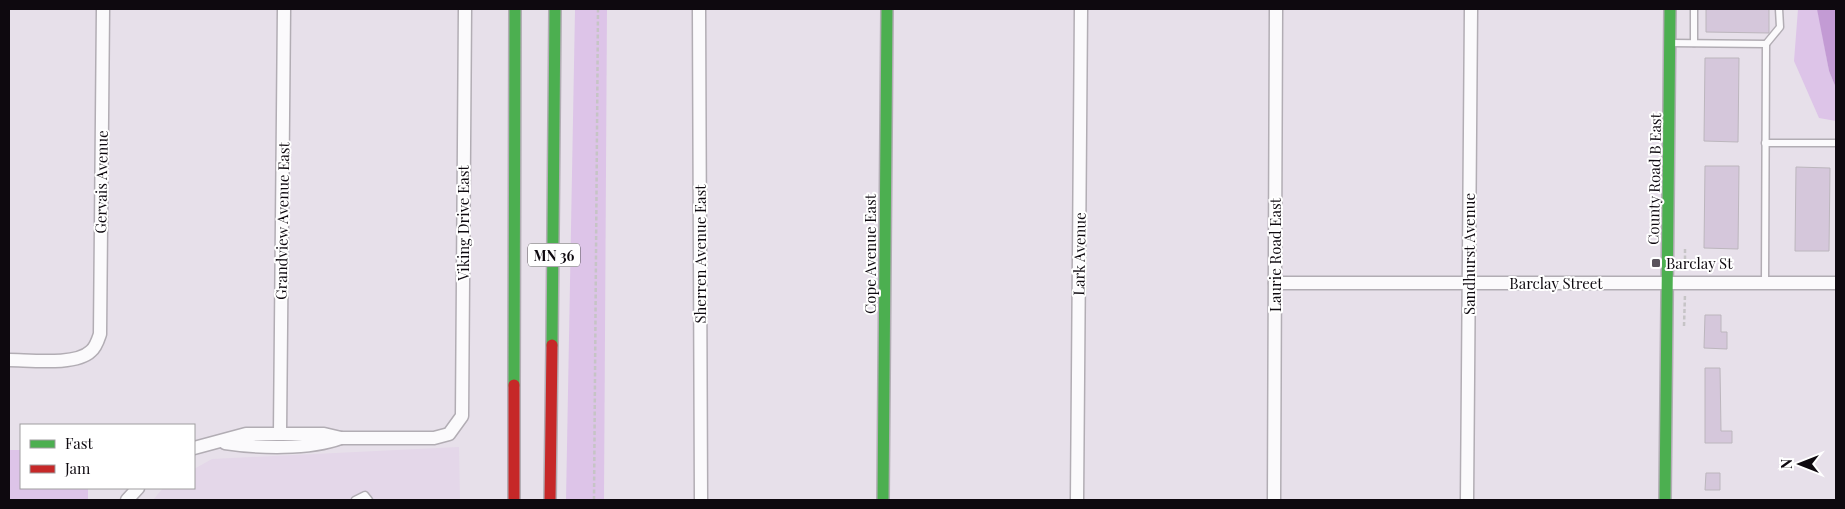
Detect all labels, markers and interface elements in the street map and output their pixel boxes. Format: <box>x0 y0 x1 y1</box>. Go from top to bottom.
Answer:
street label: County Road B East <box>1643 112 1665 245</box>
street label: Gervais Avenue <box>90 130 112 234</box>
street label: Grandview Avenue East <box>271 141 293 300</box>
street label: Viking Drive East <box>453 165 473 282</box>
street label: Sherren Avenue East <box>690 184 710 324</box>
street label: Cope Avenue East <box>860 193 880 314</box>
street label: Sandhurst Avenue <box>1459 193 1479 315</box>
street label: Laurie Road East <box>1265 197 1285 312</box>
street label: Lark Avenue <box>1068 212 1090 296</box>
road number: MN 36 <box>528 244 580 266</box>
place label: Barclay St <box>1666 253 1733 273</box>
marker: Barclay St <box>1650 257 1662 269</box>
street label: Barclay Street <box>1509 273 1603 293</box>
legend <box>20 424 195 489</box>
text: Fast <box>65 433 94 453</box>
north arrow <box>1775 439 1825 489</box>
text: Jam <box>64 458 91 478</box>
text: N <box>1777 459 1796 469</box>

